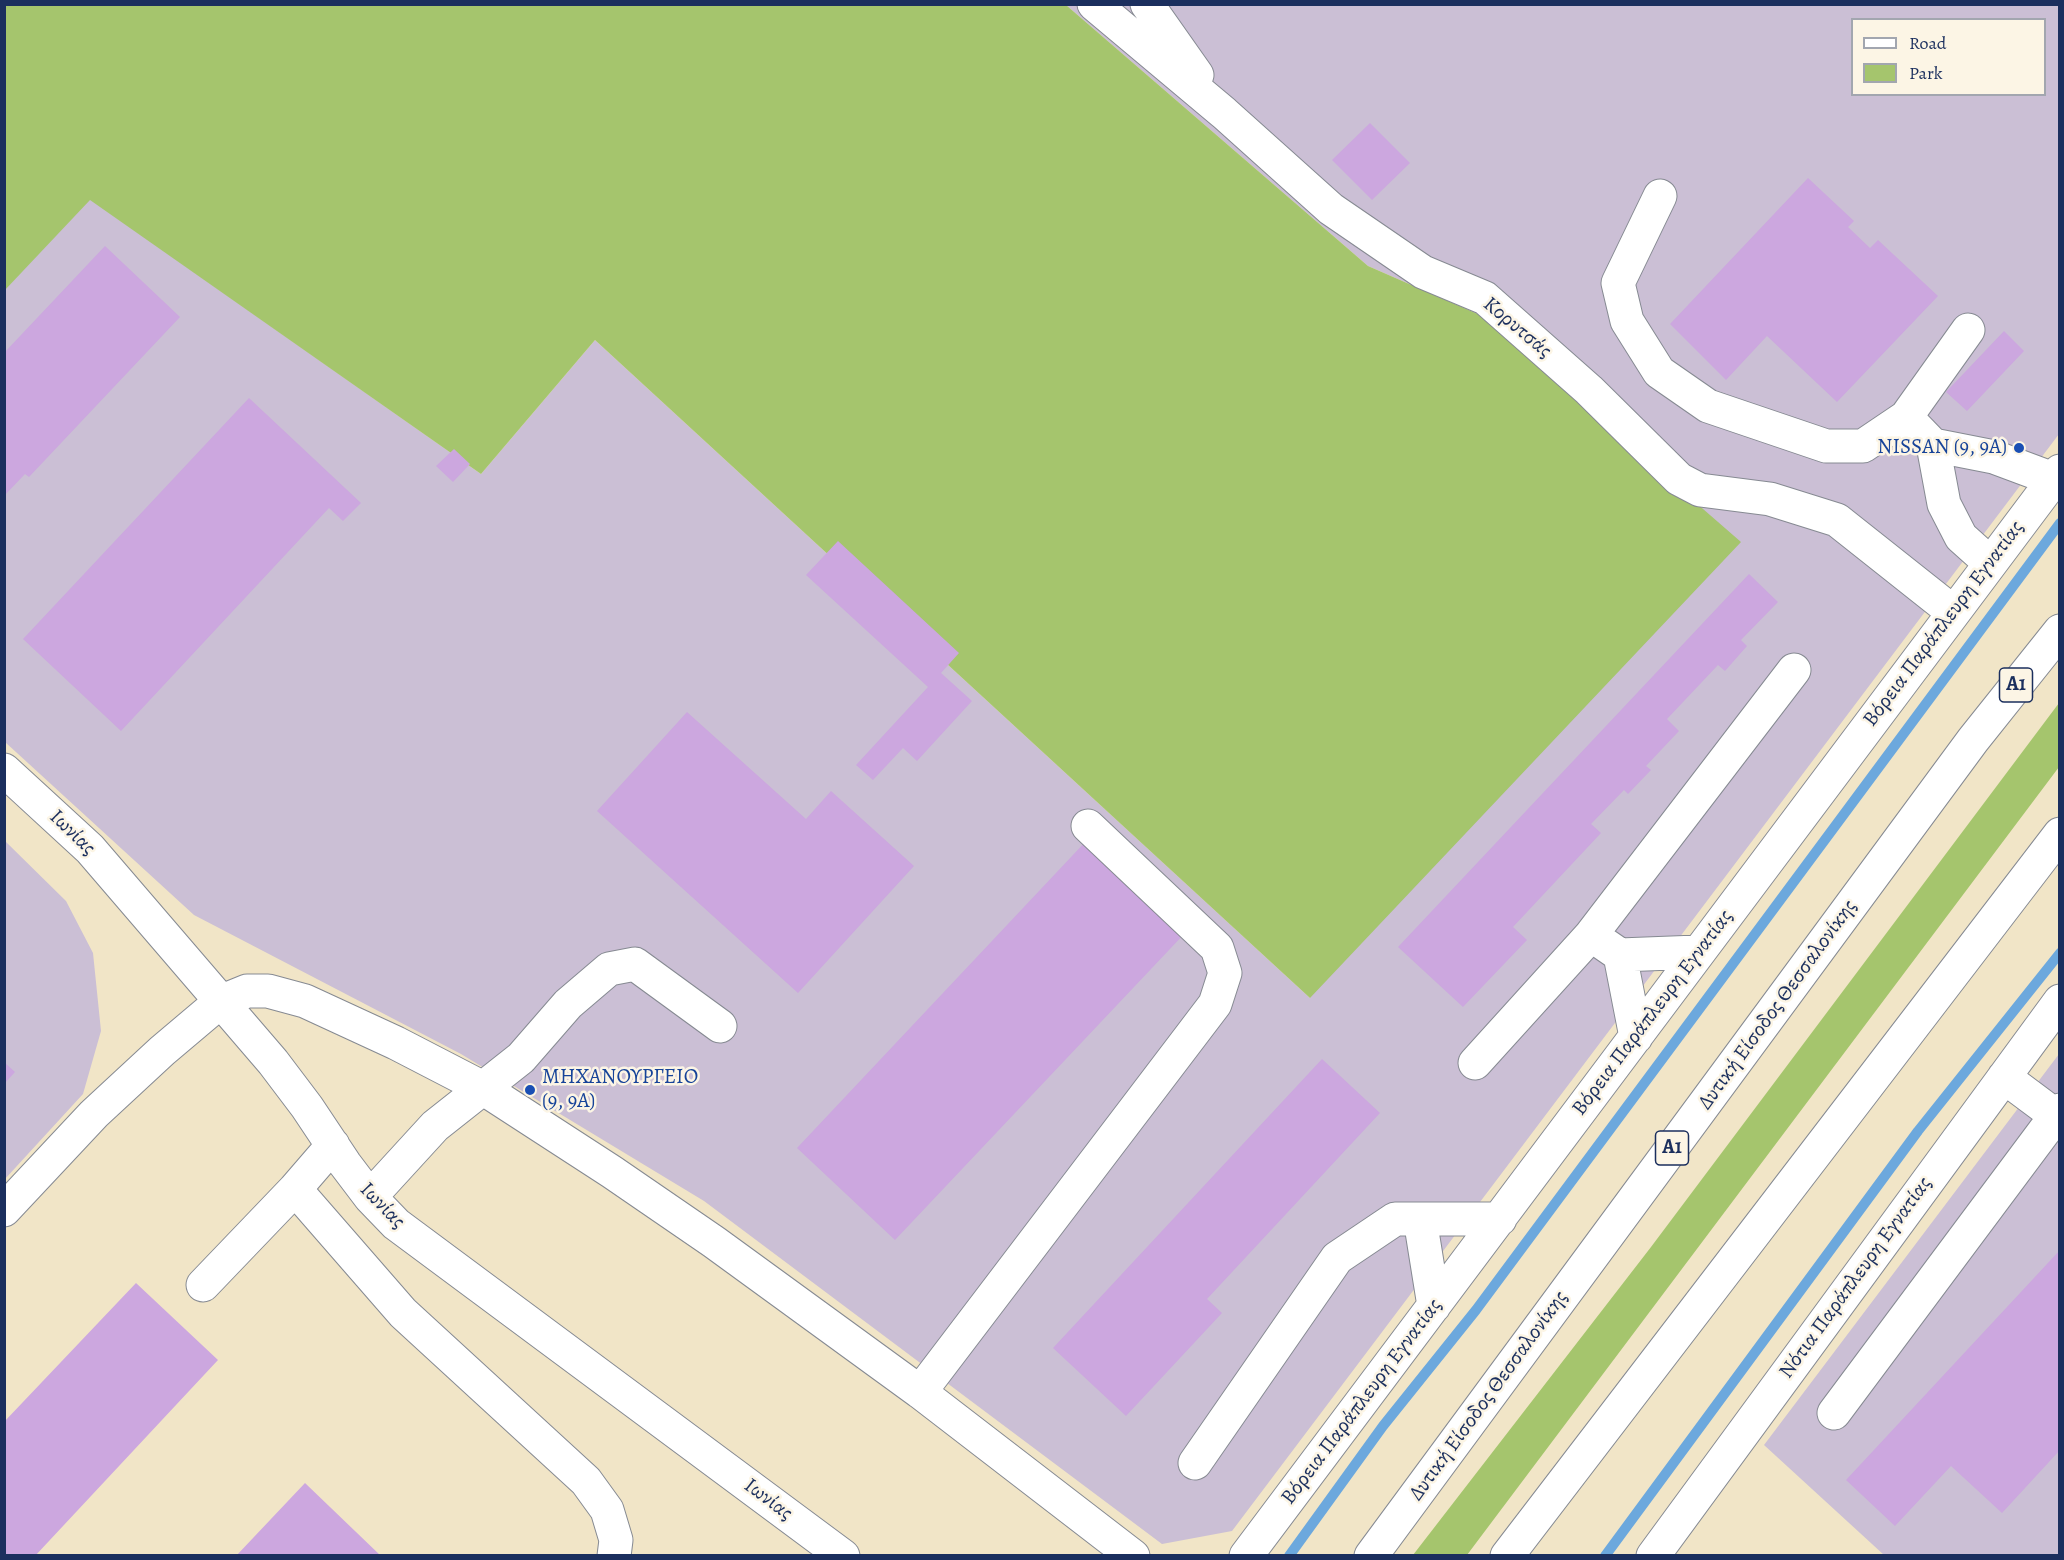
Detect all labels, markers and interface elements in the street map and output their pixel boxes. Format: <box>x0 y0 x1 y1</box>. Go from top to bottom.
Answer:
legend <box>1851 18 2046 96</box>
text: Road <box>1909 31 1946 55</box>
text: Park <box>1909 61 1943 85</box>
street label: Κορυτσάς <box>1478 292 1556 364</box>
place label: NISSAN (9, 9Α) <box>1877 435 2007 461</box>
marker: NISSAN (9, 9Α) <box>2012 441 2026 455</box>
street label: Βόρεια Παράπλευρη Εγνατίας <box>1858 516 2030 732</box>
road number: Α1 <box>2000 668 2032 702</box>
street label: Ιωνίας <box>44 805 100 861</box>
street label: Δυτική Είσοδος Θεσσαλονίκης <box>1693 895 1863 1115</box>
street label: Βόρεια Παράπλευρη Εγνατίας <box>1567 905 1739 1121</box>
place label: ΜΗΧΑΝΟΥΡΓΕΙΟ (9, 9Α) <box>542 1065 698 1115</box>
marker: ΜΗΧΑΝΟΥΡΓΕΙΟ (9, 9Α) <box>523 1083 537 1097</box>
road number: Α1 <box>1656 1131 1688 1165</box>
street label: Νότια Παράπλευρη Εγνατίας <box>1774 1172 1938 1384</box>
street label: Ιωνίας <box>354 1178 410 1234</box>
street label: Δυτική Είσοδος Θεσσαλονίκης <box>1404 1286 1574 1506</box>
street label: Βόρεια Παράπλευρη Εγνατίας <box>1276 1294 1448 1510</box>
street label: Ιωνίας <box>739 1474 797 1526</box>

